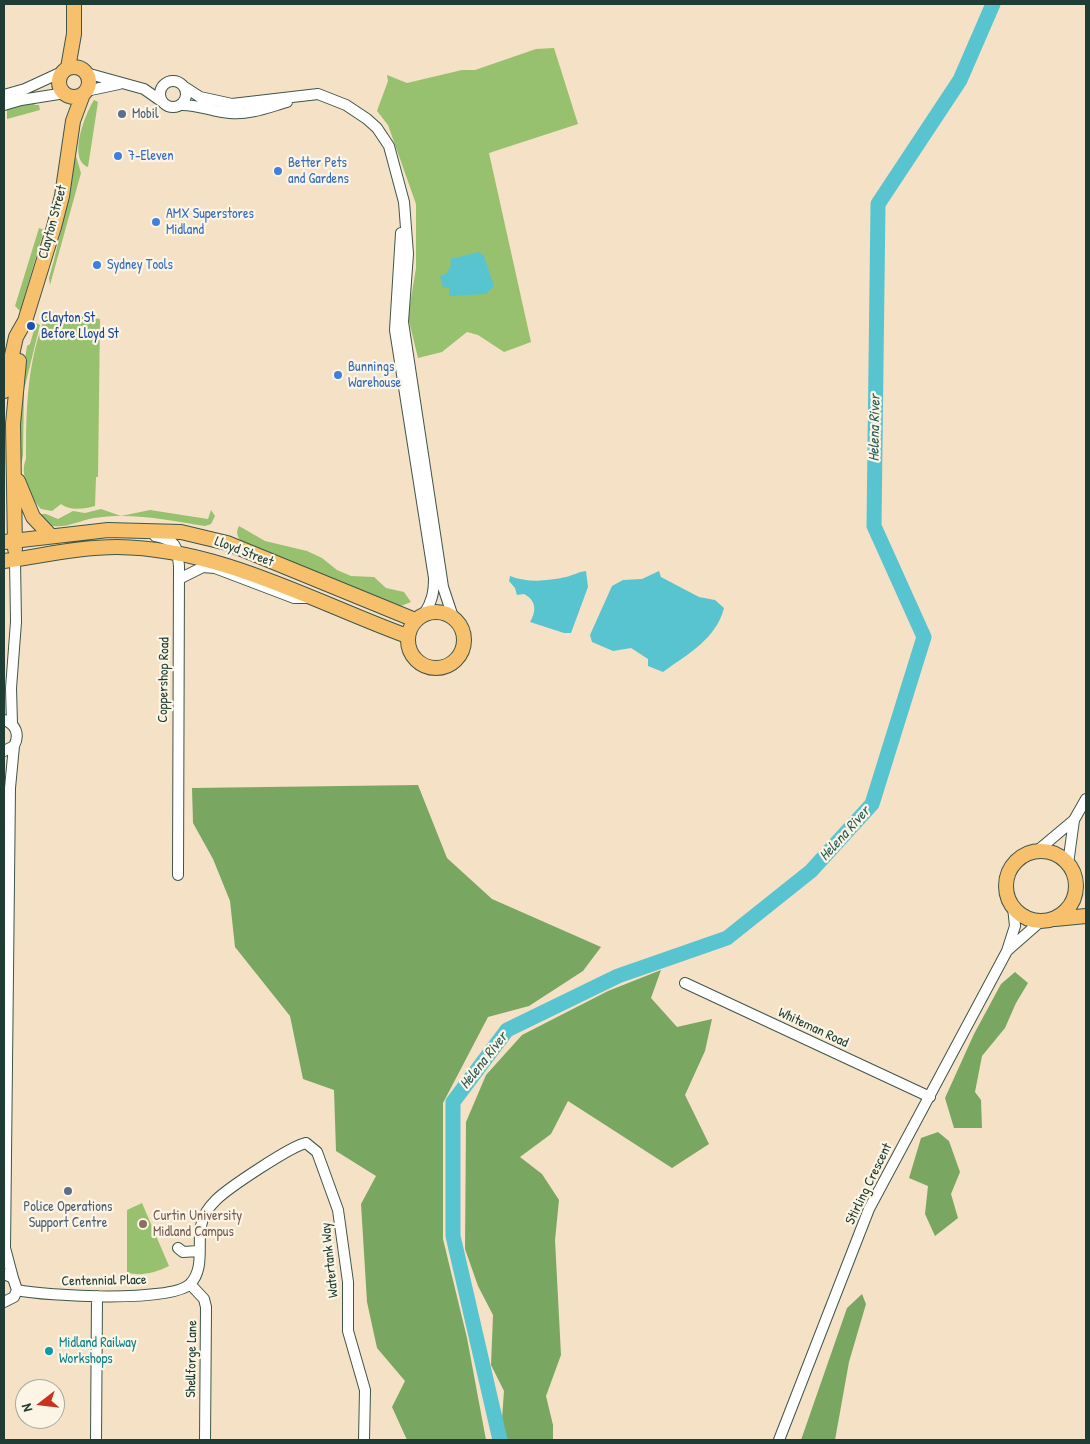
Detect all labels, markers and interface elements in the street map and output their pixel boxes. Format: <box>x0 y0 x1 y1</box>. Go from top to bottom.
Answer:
place label: Mobil <box>132 106 159 122</box>
marker: Mobil <box>116 108 128 120</box>
place label: 7-Eleven <box>128 148 174 164</box>
marker: 7-Eleven <box>112 150 124 162</box>
place label: Better Pets and Gardens <box>288 155 349 188</box>
marker: Better Pets and Gardens <box>272 165 284 177</box>
street label: Clayton Street <box>35 183 71 261</box>
place label: AMX Superstores Midland <box>166 206 254 238</box>
marker: AMX Superstores Midland <box>150 216 162 228</box>
place label: Sydney Tools <box>107 257 173 273</box>
marker: Sydney Tools <box>91 259 103 271</box>
place label: Clayton St Before Lloyd St <box>41 310 119 342</box>
marker: Clayton St Before Lloyd St <box>25 320 37 332</box>
place label: Bunnings Warehouse <box>348 359 401 392</box>
marker: Bunnings Warehouse <box>332 369 344 381</box>
water label: Helena River <box>865 394 885 462</box>
street label: Lloyd Street <box>212 533 276 571</box>
street label: Coppershop Road <box>155 637 173 723</box>
water label: Helena River <box>816 803 874 865</box>
street label: Whiteman Road <box>775 1004 851 1052</box>
water label: Helena River <box>456 1029 512 1093</box>
street label: Stirling Crescent <box>842 1141 896 1227</box>
marker: Police Operations Support Centre <box>62 1185 74 1197</box>
place label: Police Operations Support Centre <box>24 1199 112 1232</box>
place label: Curtin University Midland Campus <box>153 1208 242 1240</box>
marker: Curtin University Midland Campus <box>137 1218 149 1230</box>
street label: Watertank Way <box>318 1222 342 1298</box>
street label: Centennial Place <box>61 1272 147 1290</box>
street label: Shellforge Lane <box>183 1320 201 1398</box>
place label: Midland Railway Workshops <box>59 1335 137 1368</box>
marker: Midland Railway Workshops <box>43 1345 55 1357</box>
north arrow <box>15 1379 65 1429</box>
text: N <box>16 1402 36 1414</box>

